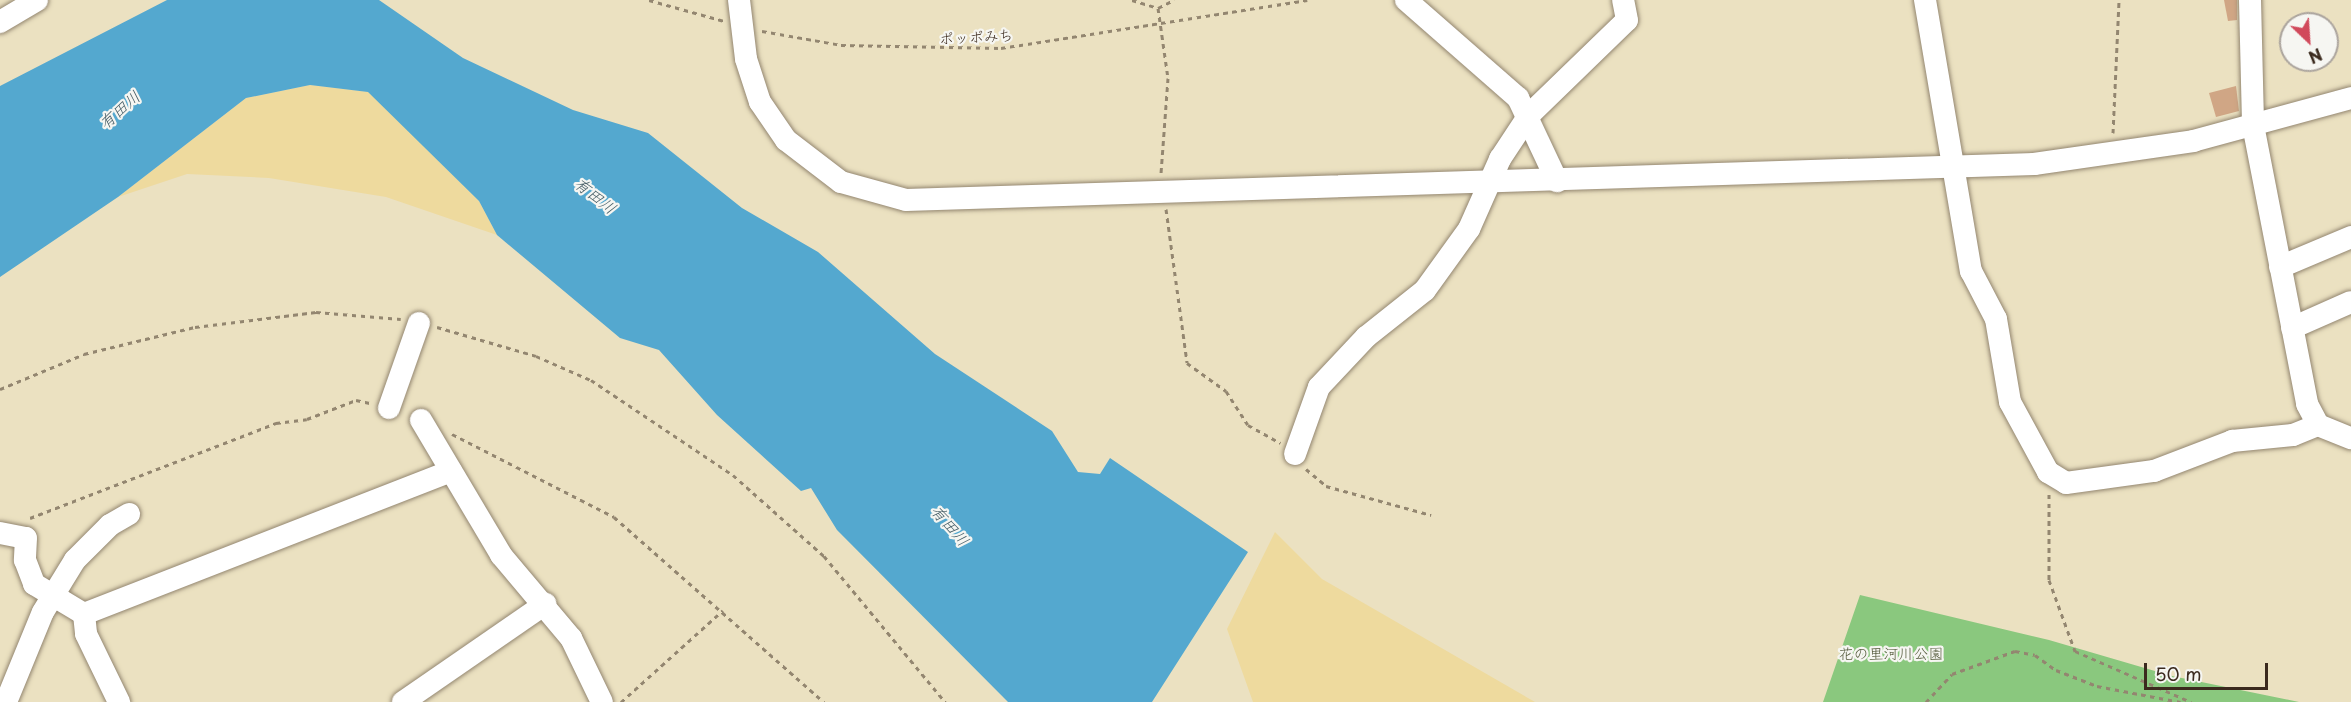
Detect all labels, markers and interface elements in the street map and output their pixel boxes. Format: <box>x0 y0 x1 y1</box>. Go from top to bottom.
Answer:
north arrow <box>2279 12 2339 72</box>
street label: ポッポみち <box>938 25 1014 47</box>
text: N <box>2305 43 2327 70</box>
water label: 有田川 <box>95 86 143 132</box>
water label: 有田川 <box>571 173 621 217</box>
water label: 有田川 <box>928 501 974 549</box>
park label: 花の里河川公園 <box>1839 644 1943 662</box>
scale bar <box>2147 651 2272 689</box>
text: 50 m <box>2155 660 2202 687</box>

